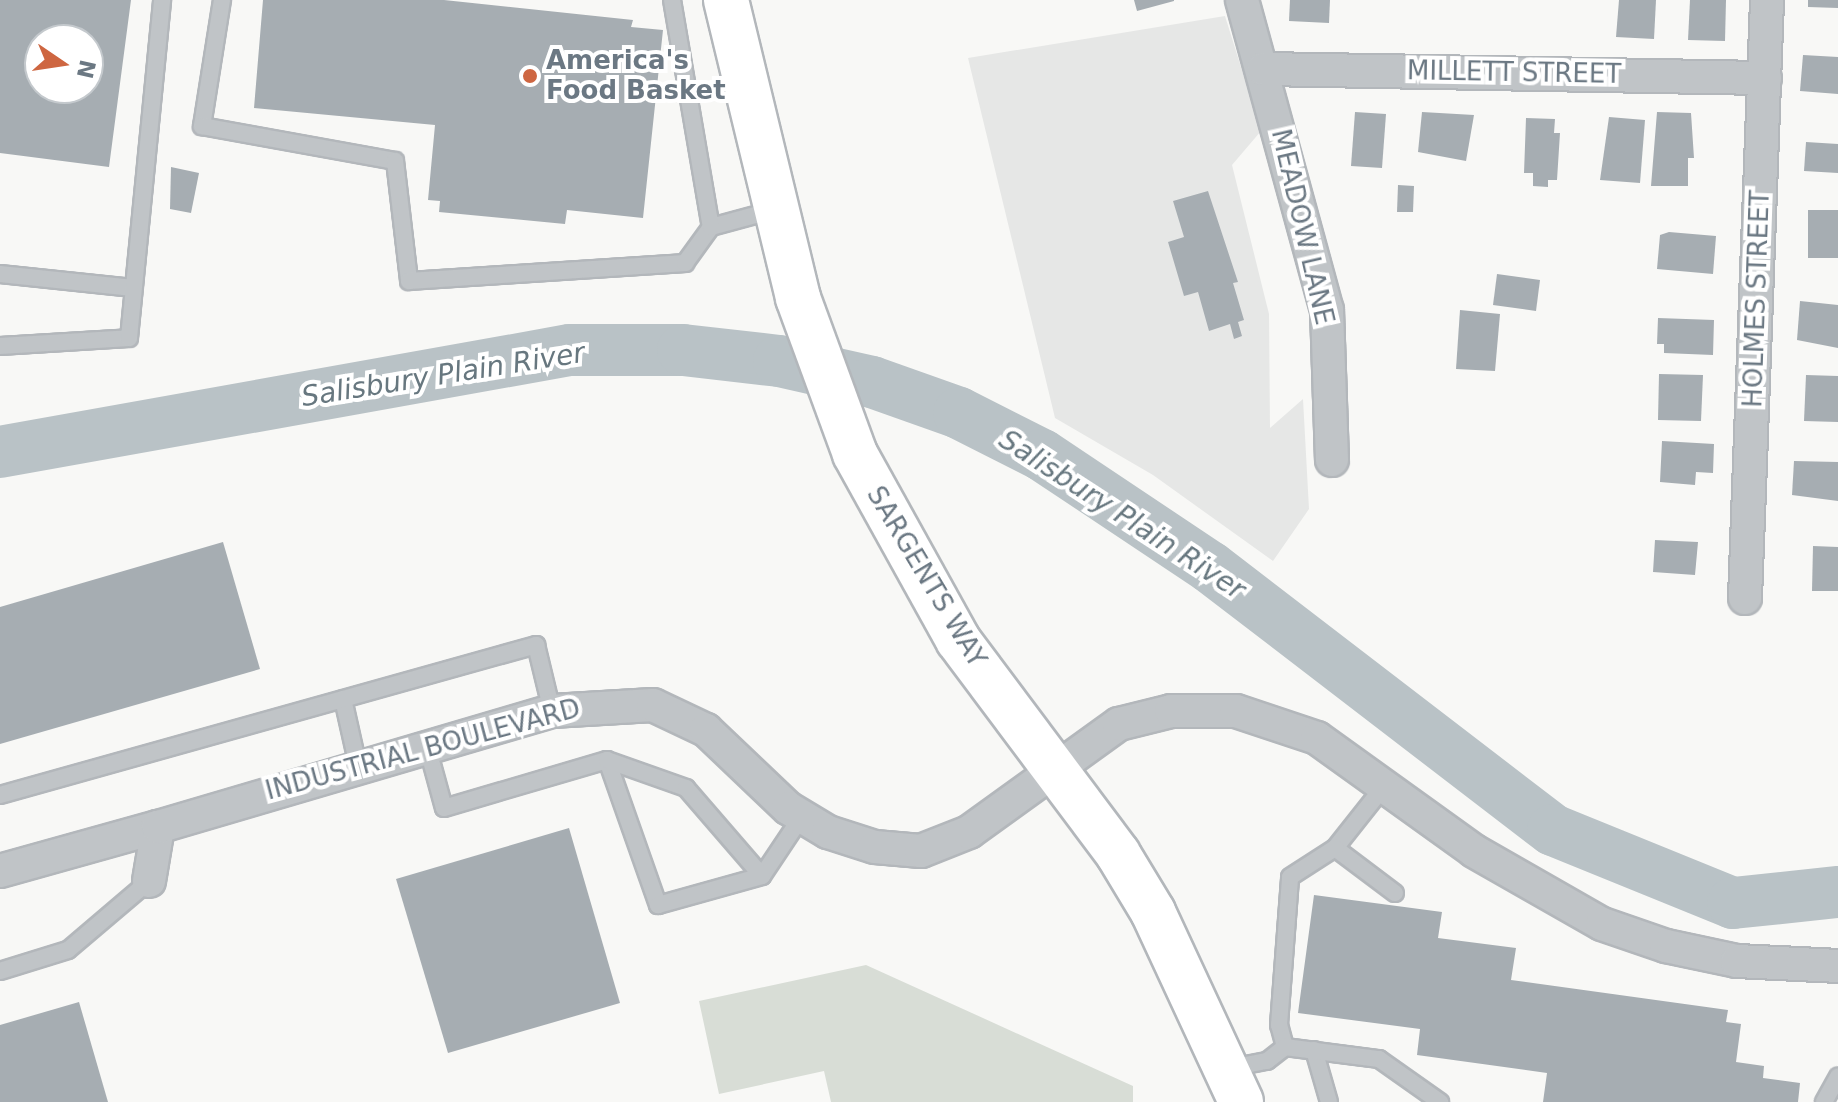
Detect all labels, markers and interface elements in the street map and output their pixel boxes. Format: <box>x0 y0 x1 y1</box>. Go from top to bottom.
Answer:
north arrow <box>24 24 104 104</box>
place label: America's Food Basket <box>546 45 726 106</box>
street label: MILLETT STREET <box>1407 56 1621 90</box>
text: N <box>72 57 100 81</box>
marker: America's Food Basket <box>521 67 539 85</box>
street label: MEADOW LANE <box>1264 126 1340 328</box>
street label: HOLMES STREET <box>1738 190 1776 408</box>
water label: Salisbury Plain River <box>299 336 587 414</box>
water label: Salisbury Plain River <box>993 423 1251 607</box>
street label: SARGENTS WAY <box>860 481 992 673</box>
street label: INDUSTRIAL BOULEVARD <box>262 693 584 807</box>

